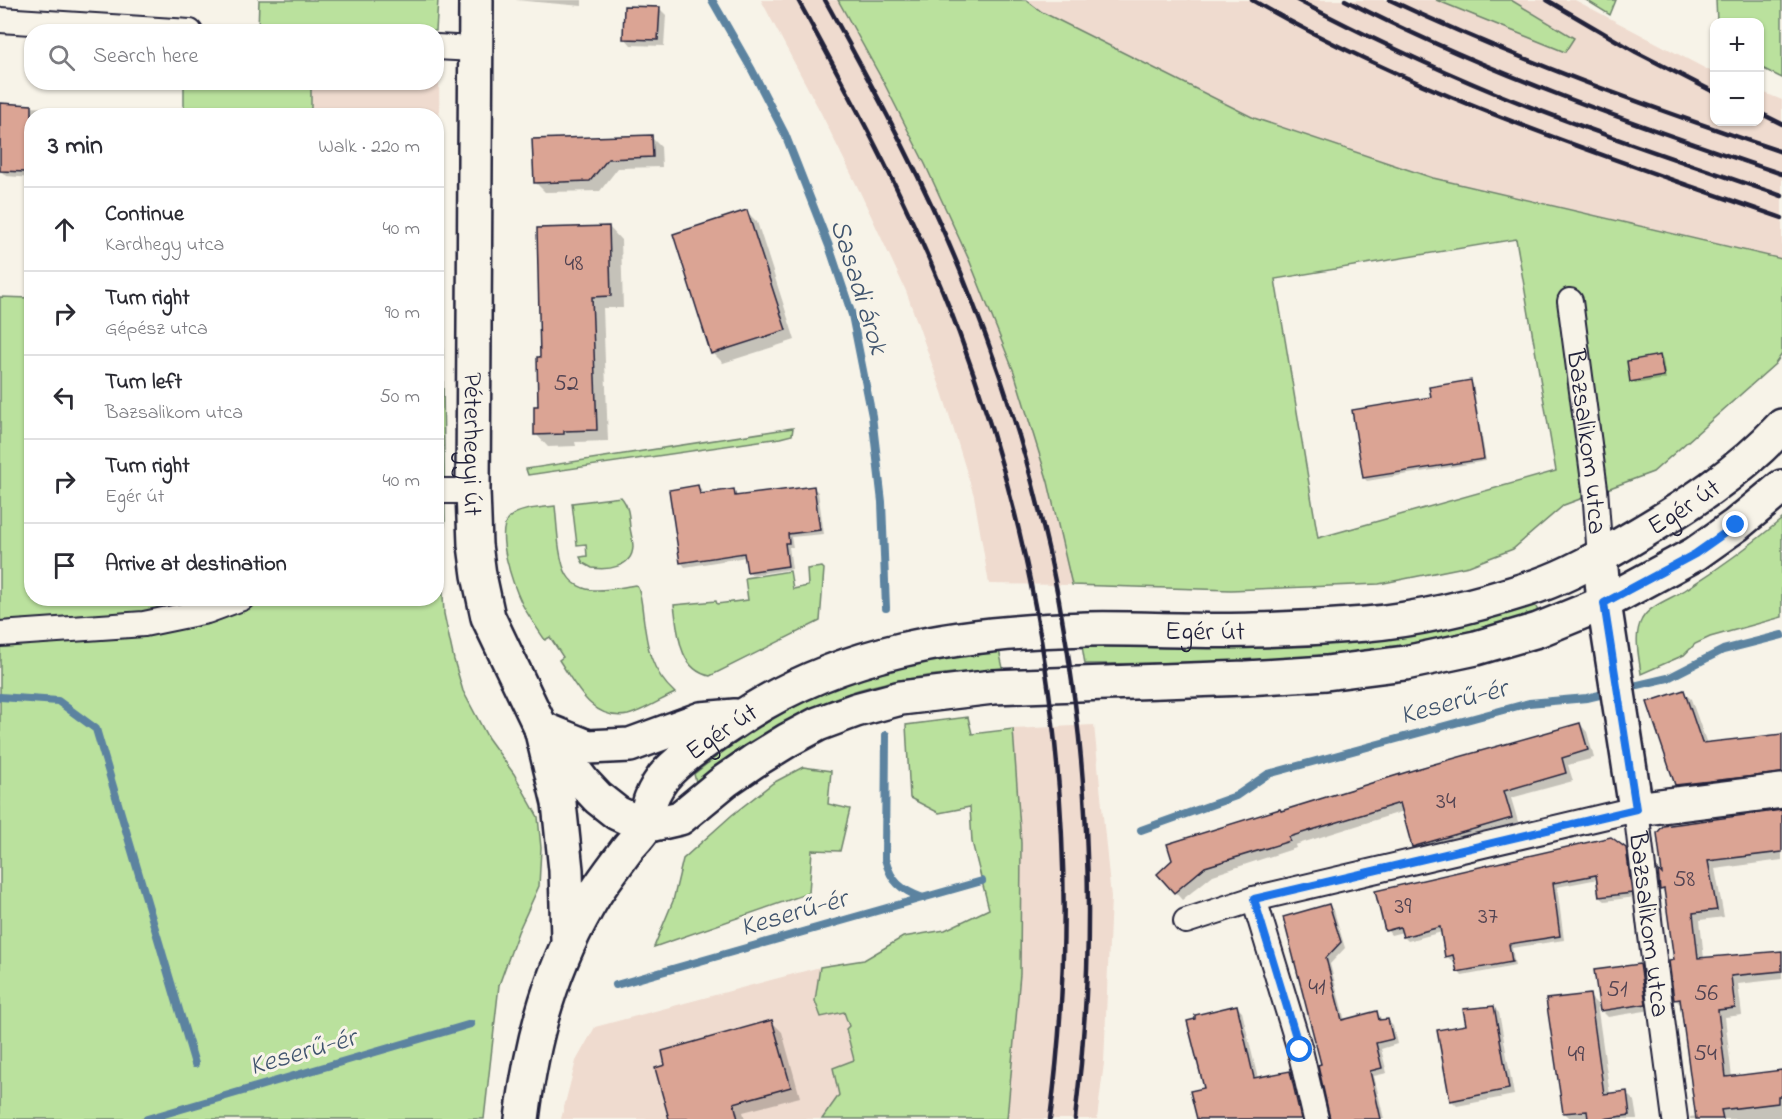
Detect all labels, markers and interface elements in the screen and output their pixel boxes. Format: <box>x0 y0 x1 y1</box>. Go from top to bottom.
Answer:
map controls <box>1710 18 1764 126</box>
button: + <box>1710 18 1764 72</box>
search box <box>24 24 444 90</box>
icon: search <box>45 41 78 74</box>
text: Search here <box>93 41 198 73</box>
button: − <box>1710 72 1764 126</box>
text: 3 min <box>48 128 103 166</box>
text: Walk · 220 m <box>318 133 420 162</box>
text: Continue <box>105 199 184 231</box>
icon: ahead <box>48 213 81 246</box>
text: 40 m <box>383 215 420 244</box>
water label: Sasadi árok <box>818 215 898 361</box>
text: Kardhegy utca <box>105 231 224 260</box>
house number: 48 <box>565 247 583 282</box>
text: Turn right <box>105 283 190 315</box>
icon: right <box>48 297 81 330</box>
text: 90 m <box>385 299 420 328</box>
text: Gépész utca <box>105 315 208 344</box>
street label: Bazsalikom utca <box>1554 346 1615 536</box>
text: Turn left <box>105 367 182 399</box>
house number: 52 <box>553 367 579 402</box>
street label: Péterhegyi út <box>451 372 491 517</box>
icon: left <box>48 381 81 414</box>
text: 50 m <box>379 383 420 412</box>
text: Bazsalikom utca <box>105 399 243 428</box>
text: Turn right <box>105 451 190 483</box>
icon: right <box>48 465 81 498</box>
text: 40 m <box>383 467 420 496</box>
street label: Egér út <box>1641 470 1730 547</box>
text: Egér út <box>105 483 164 512</box>
route end <box>1722 511 1748 537</box>
icon: arrive <box>48 549 81 582</box>
text: Arrive at destination <box>105 549 287 581</box>
street label: Egér út <box>1164 613 1245 653</box>
water label: Keserű-ér <box>1396 669 1515 737</box>
street label: Egér út <box>678 694 766 771</box>
house number: 34 <box>1436 785 1456 820</box>
street label: Bazsalikom utca <box>1617 829 1678 1020</box>
house number: 58 <box>1673 863 1695 898</box>
water label: Keserű-ér <box>736 879 855 949</box>
house number: 39 <box>1394 890 1412 925</box>
house number: 37 <box>1478 900 1498 935</box>
house number: 41 <box>1308 971 1326 1006</box>
house number: 51 <box>1606 973 1628 1008</box>
house number: 56 <box>1694 977 1719 1012</box>
water label: Keserű-ér <box>245 1018 364 1088</box>
route start <box>1286 1036 1312 1062</box>
house number: 54 <box>1693 1037 1717 1072</box>
house number: 49 <box>1567 1038 1585 1073</box>

